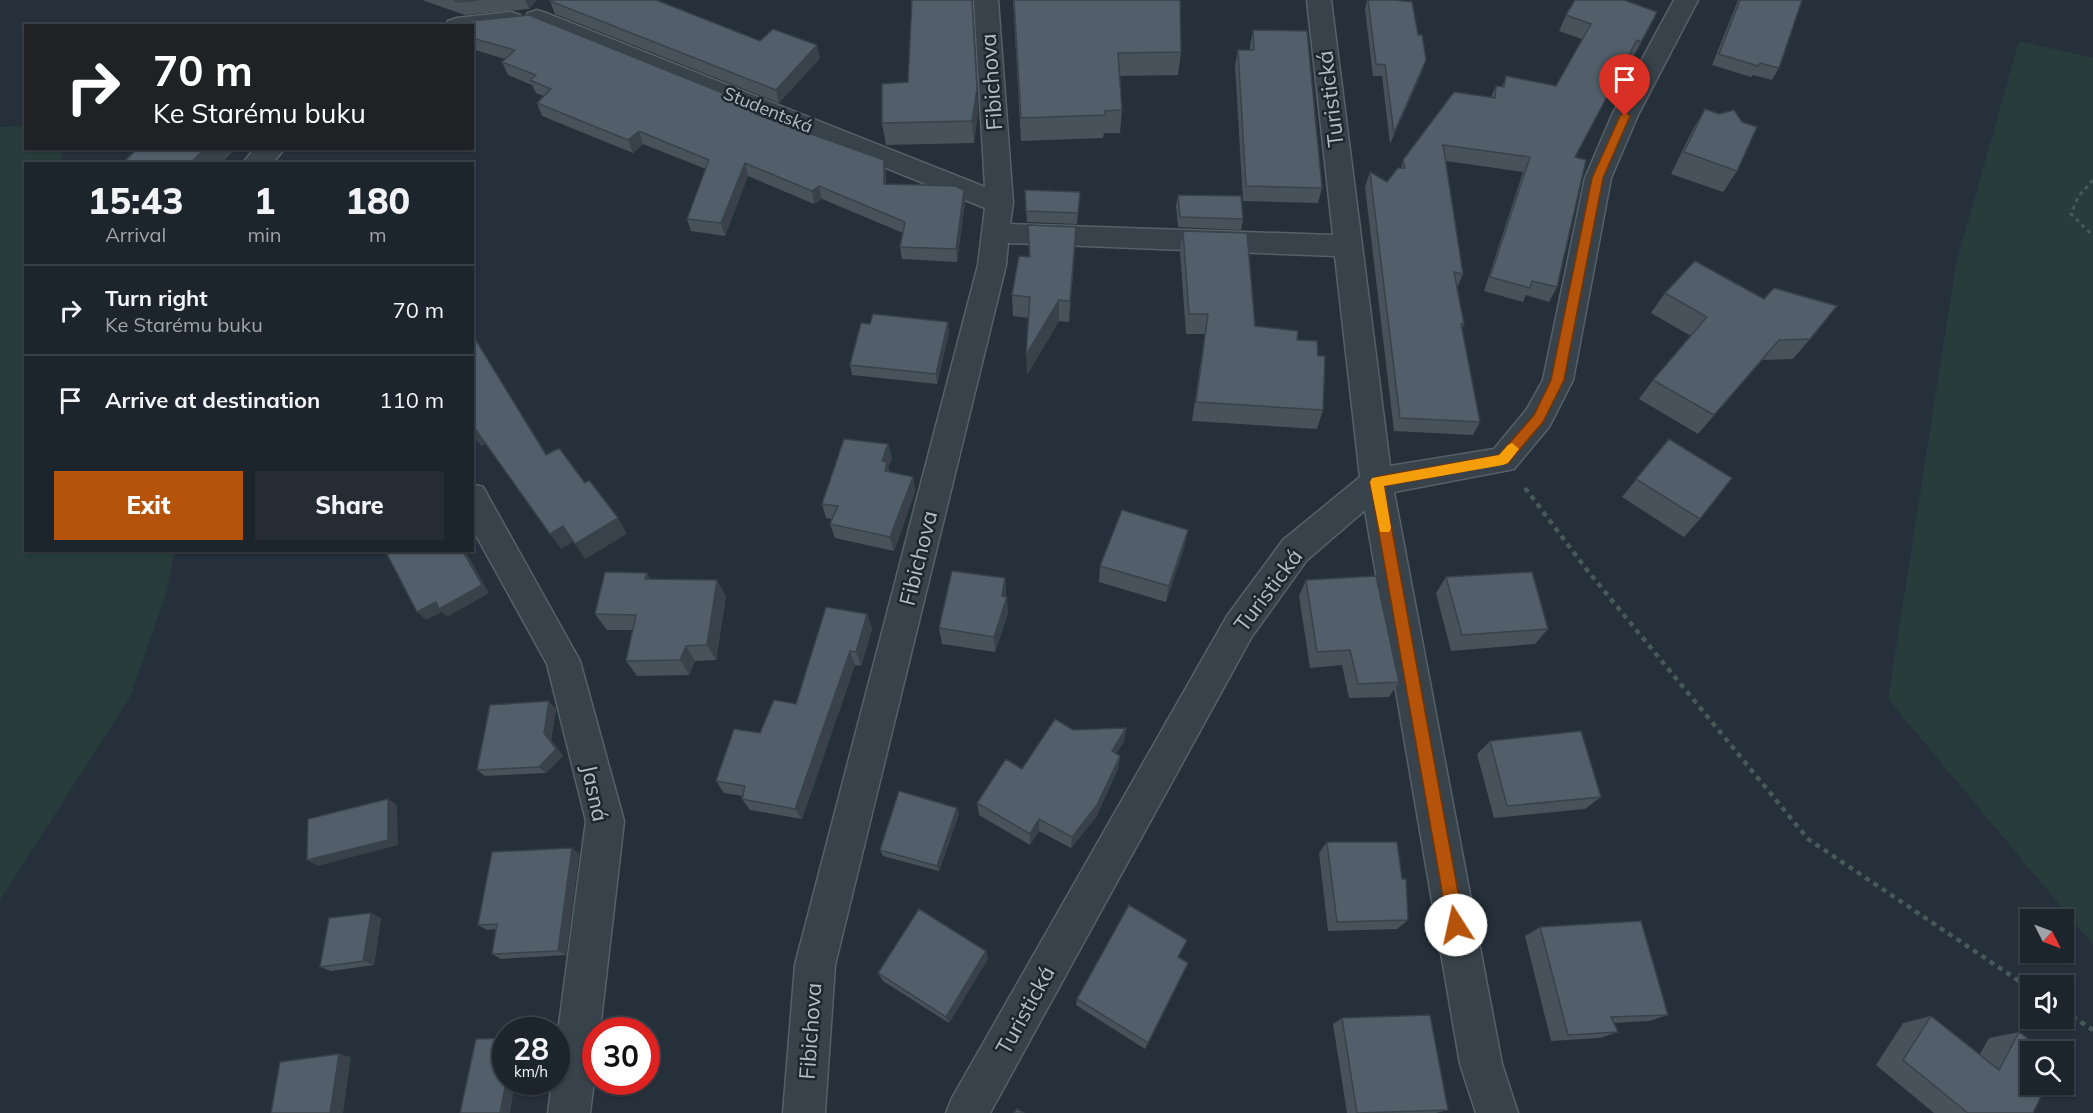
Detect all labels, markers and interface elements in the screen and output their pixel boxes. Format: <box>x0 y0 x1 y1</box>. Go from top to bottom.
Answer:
street label: Fibichova <box>974 33 1008 131</box>
text: 70 m <box>153 44 253 97</box>
icon: right <box>54 48 132 126</box>
street label: Turistická <box>1310 49 1350 149</box>
pin <box>1599 54 1650 116</box>
icon: arrive <box>1608 63 1641 96</box>
street label: Studentská <box>720 81 816 138</box>
text: Ke Starému buku <box>153 96 366 130</box>
text: 15:43 <box>88 178 184 223</box>
text: 1 <box>254 178 275 223</box>
text: 180 <box>345 178 410 223</box>
text: Arrival <box>105 222 166 247</box>
text: min <box>247 222 282 247</box>
text: m <box>369 222 387 247</box>
text: Turn right <box>105 284 208 312</box>
icon: right <box>54 294 87 327</box>
text: 70 m <box>393 296 444 324</box>
text: Ke Starému buku <box>105 312 263 337</box>
icon: arrive <box>54 384 87 417</box>
text: Arrive at destination <box>105 386 320 414</box>
text: 110 m <box>379 386 444 414</box>
button: Exit <box>54 471 243 540</box>
button: Share <box>255 471 444 540</box>
street label: Fibichova <box>893 508 943 608</box>
street label: Turistická <box>1228 543 1308 637</box>
street label: Jasná <box>575 762 615 824</box>
position arrow <box>1424 893 1488 957</box>
north arrow <box>2020 909 2074 963</box>
map controls <box>2020 909 2074 1095</box>
street label: Turistická <box>989 961 1061 1059</box>
button: sound <box>2020 975 2074 1029</box>
street label: Fibichova <box>793 982 827 1080</box>
speed limit sign: 30 <box>582 1017 660 1095</box>
text: 28 <box>513 1030 549 1068</box>
button: search <box>2020 1041 2074 1095</box>
text: km/h <box>514 1062 548 1081</box>

